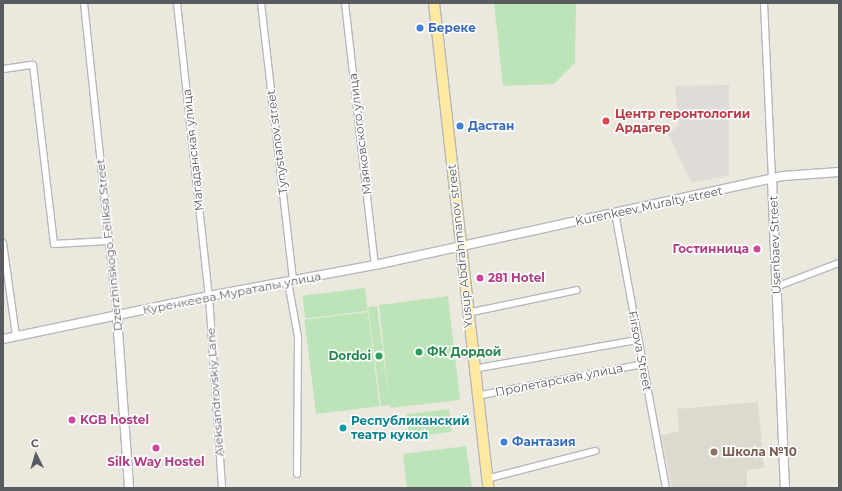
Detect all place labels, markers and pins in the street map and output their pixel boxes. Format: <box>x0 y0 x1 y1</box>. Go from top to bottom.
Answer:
place label: Береке <box>428 21 476 35</box>
marker: Береке <box>415 23 425 33</box>
place label: Центр геронтологии Ардагер <box>615 107 750 135</box>
marker: Центр геронтологии Ардагер <box>600 115 612 127</box>
place label: Дастан <box>468 119 514 133</box>
marker: Дастан <box>455 121 465 131</box>
place label: Гостинница <box>672 242 749 256</box>
marker: Гостинница <box>752 244 762 254</box>
place label: 281 Hotel <box>488 271 545 285</box>
marker: 281 Hotel <box>475 273 485 283</box>
place label: ФК Дордой <box>427 345 501 359</box>
marker: ФК Дордой <box>414 347 424 357</box>
place label: Dordoi <box>328 349 371 363</box>
marker: Dordoi <box>374 351 384 361</box>
place label: KGB hostel <box>80 413 149 427</box>
place label: Республиканский театр кукол <box>351 414 469 442</box>
marker: KGB hostel <box>67 415 77 425</box>
marker: Республиканский театр кукол <box>338 423 348 433</box>
place label: Фантазия <box>512 435 575 449</box>
marker: Фантазия <box>499 437 509 447</box>
marker: Silk Way Hostel <box>151 443 161 453</box>
place label: Школа №10 <box>722 445 797 459</box>
marker: Школа №10 <box>709 447 719 457</box>
place label: Silk Way Hostel <box>107 455 205 469</box>

